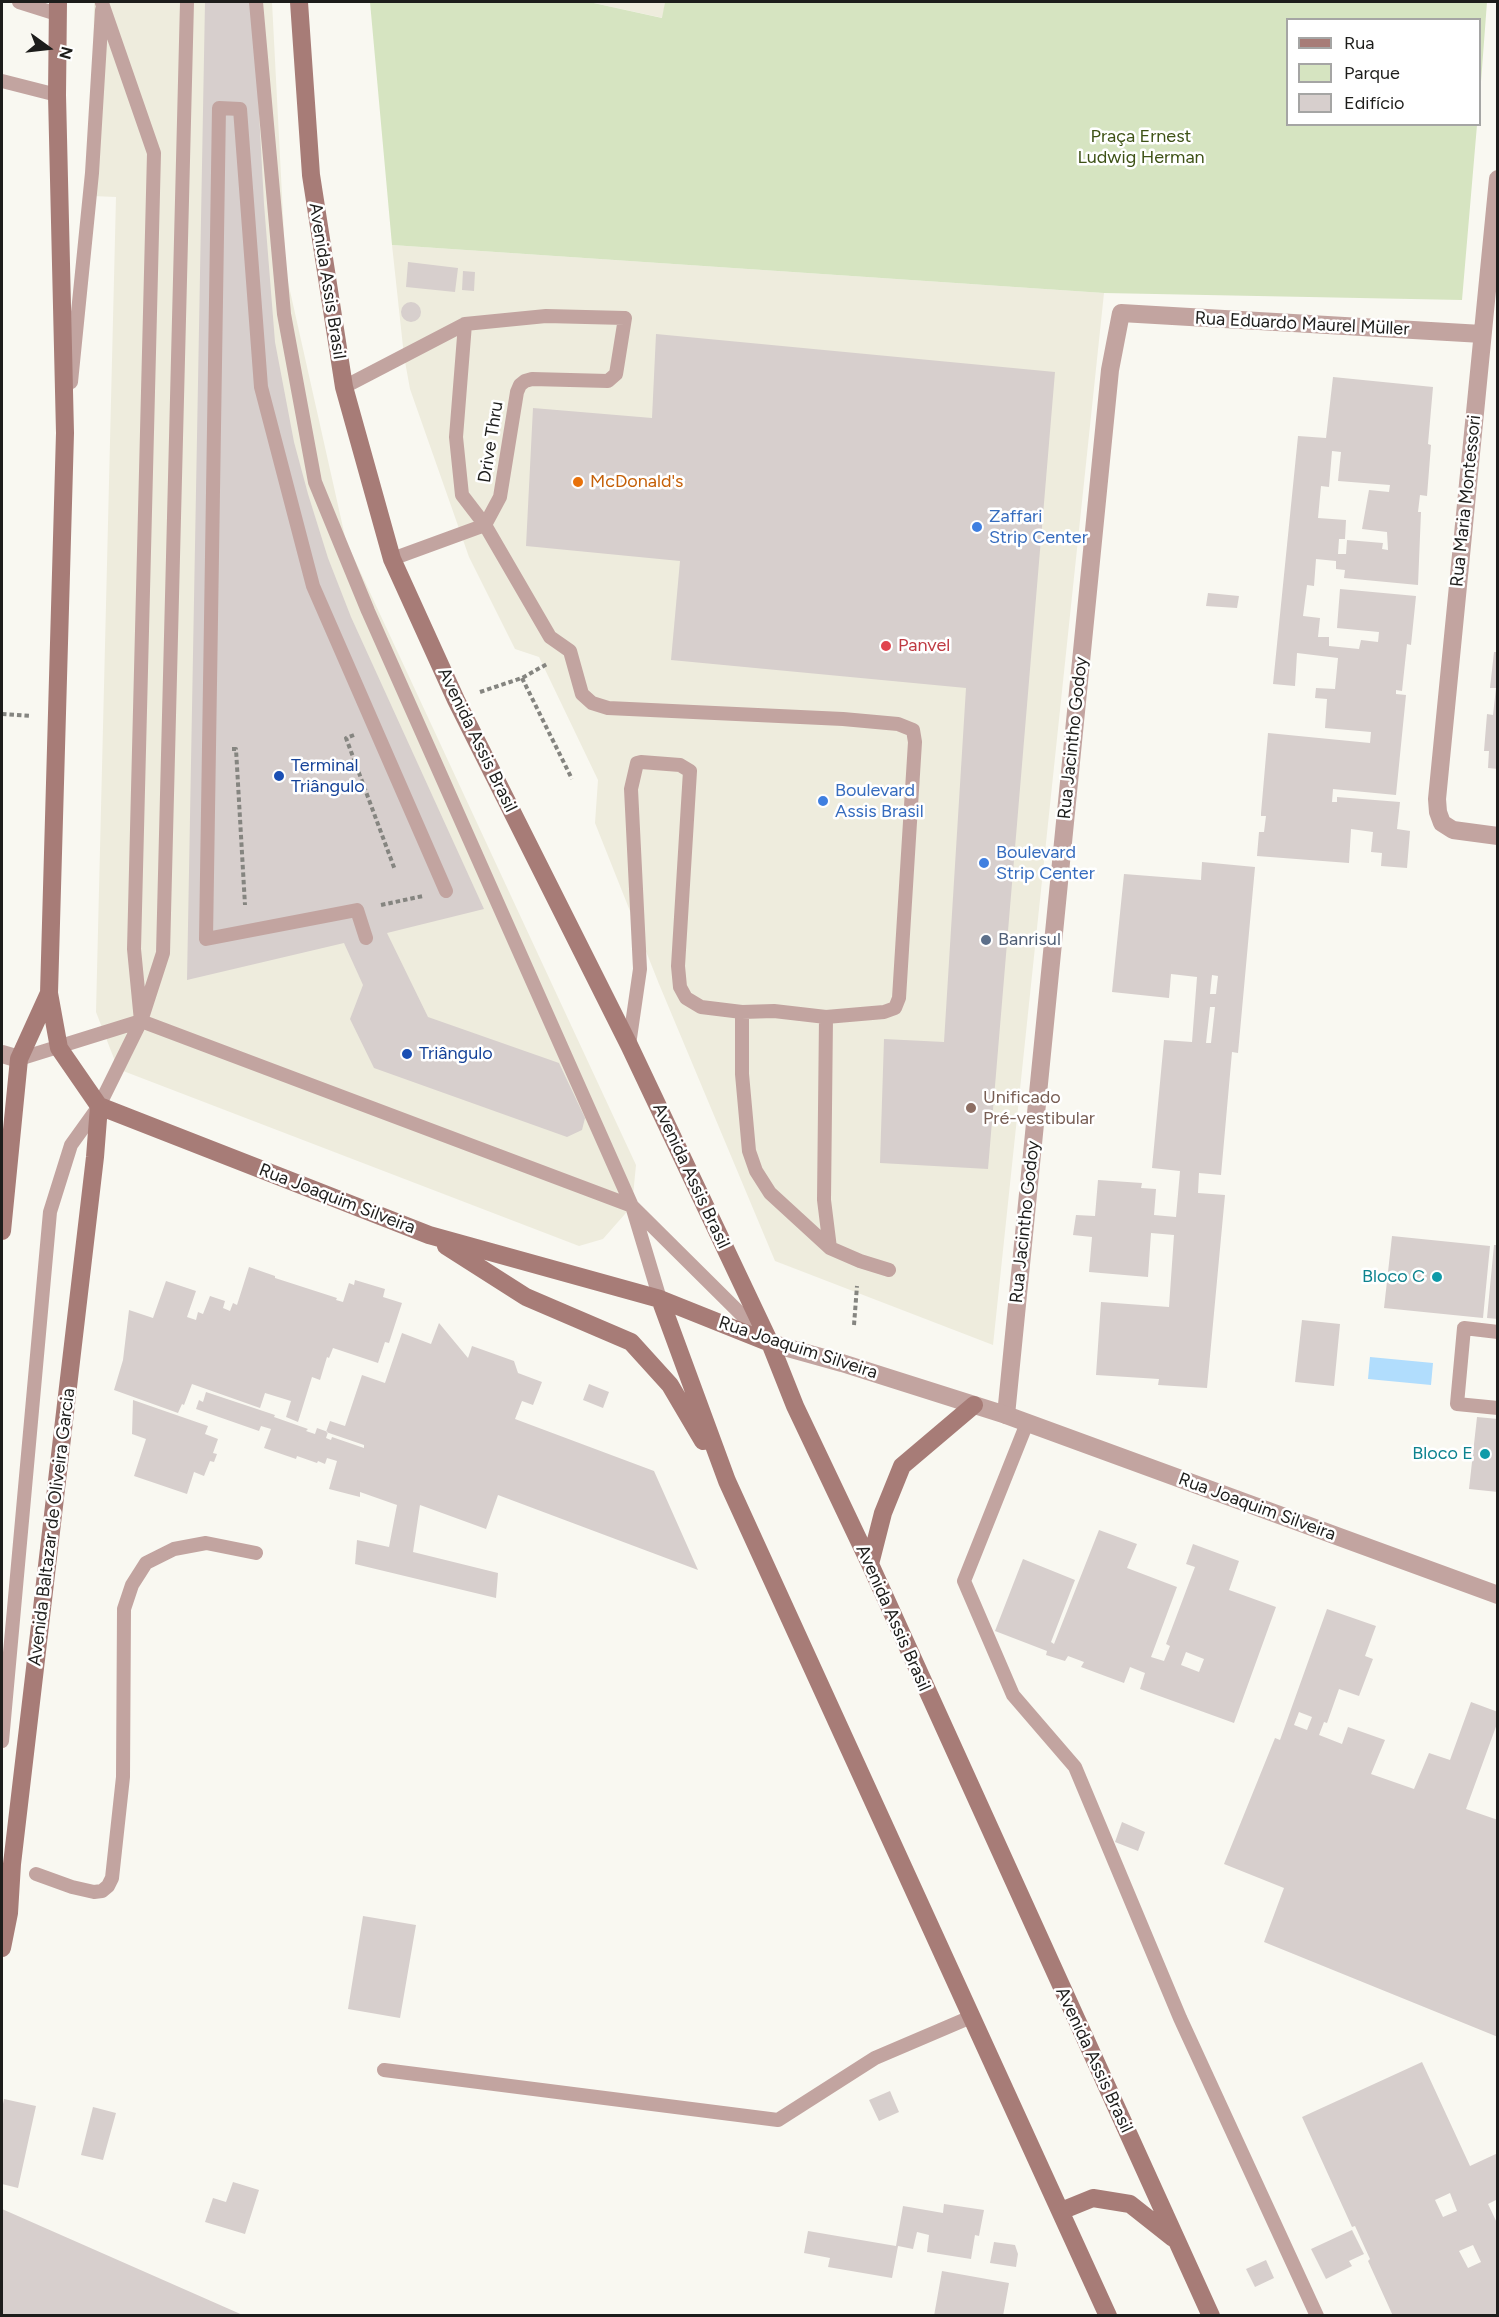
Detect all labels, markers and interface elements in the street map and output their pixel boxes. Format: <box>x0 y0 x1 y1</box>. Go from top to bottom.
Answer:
north arrow <box>18 18 78 78</box>
legend <box>1286 18 1481 126</box>
text: Rua <box>1344 32 1375 54</box>
text: N <box>55 44 77 61</box>
text: Parque <box>1344 62 1400 84</box>
text: Edifício <box>1344 92 1405 114</box>
park label: Praça Ernest Ludwig Herman <box>1077 126 1205 168</box>
street label: Avenida Assis Brasil <box>304 201 350 361</box>
street label: Rua Eduardo Maurel Müller <box>1194 308 1410 340</box>
street label: Drive Thru <box>474 400 508 484</box>
street label: Rua Maria Montessori <box>1446 414 1486 588</box>
place label: McDonald's <box>590 471 684 493</box>
marker: McDonald's <box>571 475 585 489</box>
place label: Zaffari Strip Center <box>989 506 1088 548</box>
marker: Zaffari Strip Center <box>970 520 984 534</box>
place label: Panvel <box>898 635 950 657</box>
marker: Panvel <box>879 639 893 653</box>
street label: Rua Jacintho Godoy <box>1054 656 1092 820</box>
street label: Avenida Assis Brasil <box>433 664 521 816</box>
place label: Terminal Triângulo <box>291 755 365 798</box>
marker: Terminal Triângulo <box>272 769 286 783</box>
place label: Boulevard Assis Brasil <box>835 780 924 822</box>
marker: Boulevard Assis Brasil <box>816 794 830 808</box>
place label: Boulevard Strip Center <box>996 842 1095 884</box>
marker: Boulevard Strip Center <box>977 856 991 870</box>
place label: Banrisul <box>998 929 1061 951</box>
marker: Banrisul <box>979 933 993 947</box>
place label: Triângulo <box>419 1043 493 1065</box>
marker: Triângulo <box>400 1047 414 1061</box>
place label: Unificado Pré-vestibular <box>983 1087 1095 1130</box>
street label: Avenida Assis Brasil <box>648 1100 734 1252</box>
marker: Unificado Pré-vestibular <box>964 1101 978 1115</box>
street label: Rua Jacintho Godoy <box>1006 1140 1044 1304</box>
street label: Rua Joaquim Silveira <box>256 1159 418 1239</box>
place label: Bloco C <box>1362 1266 1425 1288</box>
marker: Bloco C <box>1430 1270 1444 1284</box>
street label: Rua Joaquim Silveira <box>716 1312 880 1384</box>
street label: Avenida Baltazar de Oliveira Garcia <box>24 1387 80 1667</box>
place label: Bloco E <box>1412 1443 1473 1465</box>
marker: Bloco E <box>1478 1447 1492 1461</box>
street label: Rua Joaquim Silveira <box>1175 1468 1339 1546</box>
street label: Avenida Assis Brasil <box>851 1541 935 1695</box>
street label: Avenida Assis Brasil <box>1051 1984 1137 2136</box>

